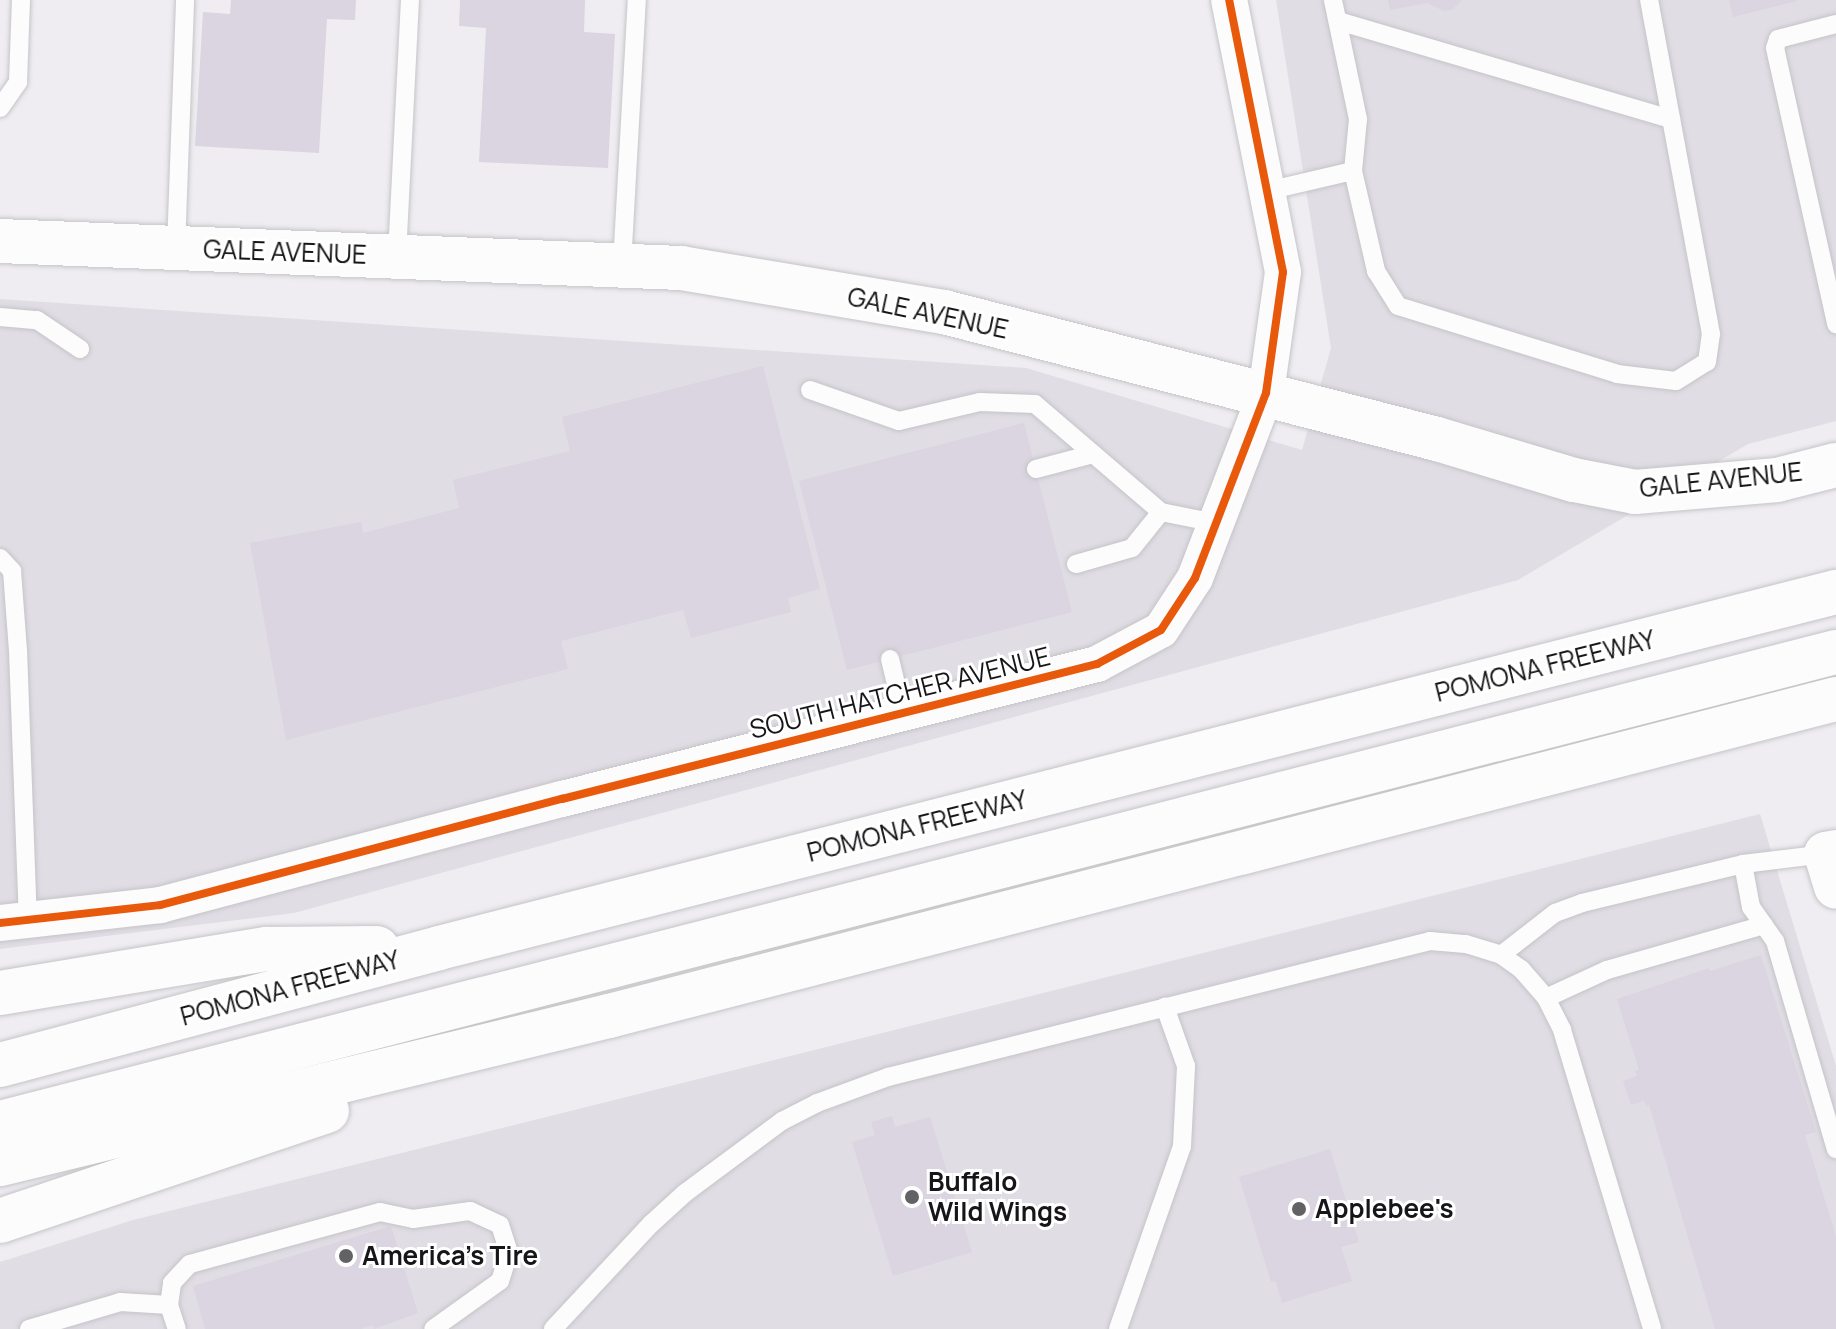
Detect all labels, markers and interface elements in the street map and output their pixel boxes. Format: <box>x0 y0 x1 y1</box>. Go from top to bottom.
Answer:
street label: GALE AVENUE <box>203 234 367 270</box>
street label: GALE AVENUE <box>845 281 1011 345</box>
street label: GALE AVENUE <box>1638 456 1804 504</box>
street label: POMONA FREEWAY <box>1432 624 1658 708</box>
street label: SOUTH HATCHER AVENUE <box>746 641 1054 745</box>
street label: POMONA FREEWAY <box>804 784 1030 868</box>
street label: POMONA FREEWAY <box>177 944 403 1032</box>
place label: Buffalo Wild Wings <box>928 1166 1067 1228</box>
marker: Buffalo Wild Wings <box>903 1188 921 1206</box>
place label: Applebee's <box>1315 1193 1454 1225</box>
marker: Applebee's <box>1290 1200 1308 1218</box>
place label: America's Tire <box>362 1240 538 1272</box>
marker: America's Tire <box>337 1247 355 1265</box>

